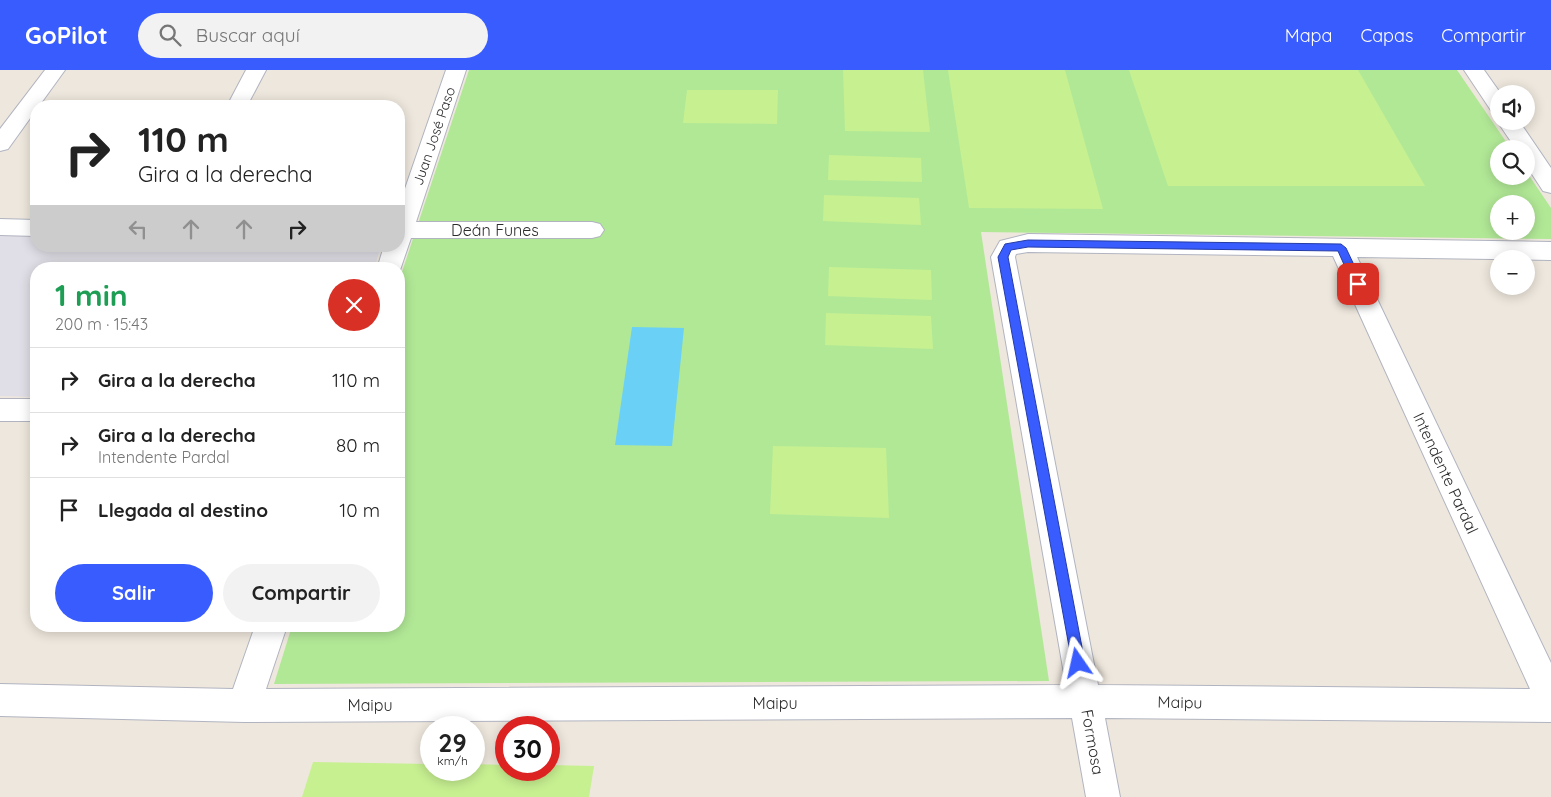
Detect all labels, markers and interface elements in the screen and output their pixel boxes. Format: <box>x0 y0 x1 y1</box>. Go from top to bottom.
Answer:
search box <box>138 13 488 58</box>
text: GoPilot <box>25 20 108 50</box>
icon: search <box>156 21 184 49</box>
text: Buscar aquí <box>196 23 300 47</box>
text: Mapa <box>1285 24 1332 47</box>
text: Capas <box>1360 24 1413 47</box>
text: Compartir <box>1441 24 1526 47</box>
street label: Juan José Paso <box>409 84 459 188</box>
map controls <box>1490 85 1535 295</box>
button: sound <box>1490 85 1535 130</box>
text: 110 m <box>138 117 229 161</box>
icon: right <box>55 120 120 185</box>
button: search <box>1490 140 1535 185</box>
text: Gira a la derecha <box>138 160 313 188</box>
button: + <box>1490 195 1535 240</box>
icon: left <box>124 215 152 243</box>
icon: ahead <box>177 215 205 243</box>
icon: ahead <box>230 215 258 243</box>
icon: right <box>283 215 311 243</box>
street label: Deán Funes <box>451 220 539 240</box>
button: − <box>1490 250 1535 295</box>
pin <box>1337 263 1379 305</box>
icon: arrive <box>1344 270 1372 298</box>
text: 1 min <box>55 276 128 314</box>
button: close <box>328 279 380 331</box>
text: 200 m · 15:43 <box>55 314 148 334</box>
icon: right <box>55 366 83 394</box>
text: Gira a la derecha <box>98 368 256 392</box>
text: 110 m <box>332 368 380 392</box>
street label: Intendente Pardal <box>1409 409 1483 537</box>
text: Gira a la derecha <box>98 423 256 447</box>
icon: right <box>55 431 83 459</box>
text: 80 m <box>336 433 380 457</box>
text: Intendente Pardal <box>98 447 230 467</box>
icon: arrive <box>55 496 83 524</box>
text: Llegada al destino <box>98 498 268 522</box>
text: 10 m <box>339 498 380 522</box>
button: Salir <box>55 564 213 622</box>
button: Compartir <box>223 564 380 622</box>
position arrow <box>1051 636 1103 688</box>
street label: Maipu <box>1157 692 1203 712</box>
street label: Maipu <box>752 693 798 713</box>
street label: Maipu <box>347 695 393 715</box>
street label: Formosa <box>1077 708 1109 776</box>
speed limit sign: 30 <box>495 716 560 781</box>
text: 29 <box>438 727 467 758</box>
text: km/h <box>437 753 468 768</box>

